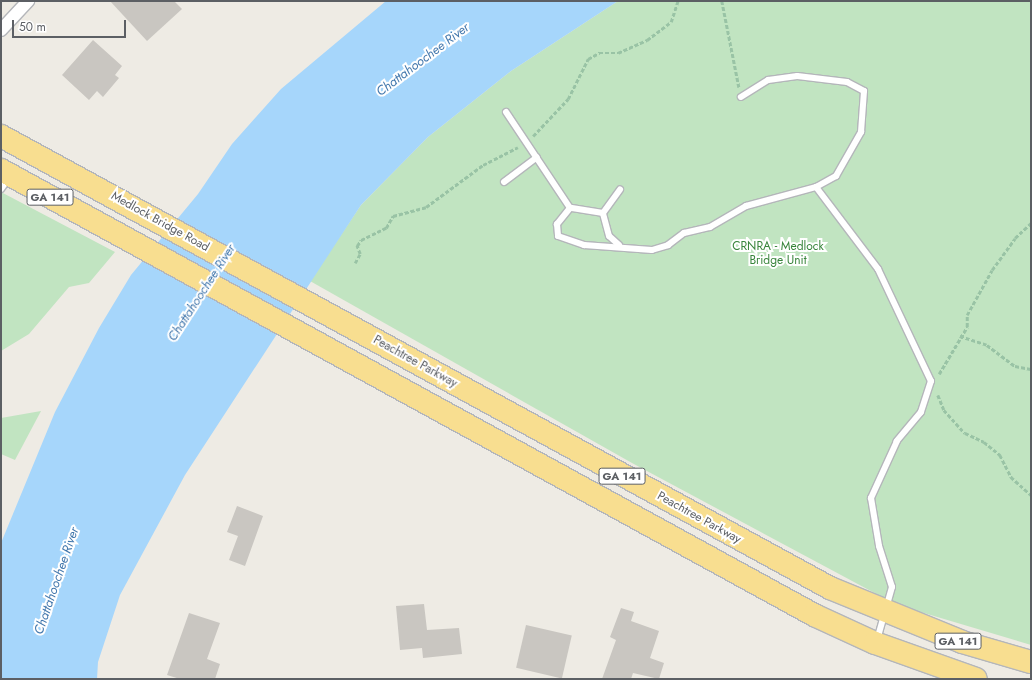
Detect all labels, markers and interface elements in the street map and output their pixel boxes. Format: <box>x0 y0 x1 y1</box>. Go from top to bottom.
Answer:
scale bar <box>14 12 128 38</box>
text: 50 m <box>19 18 46 36</box>
water label: Chattahoochee River <box>374 20 472 100</box>
road number: GA 141 <box>26 188 74 206</box>
street label: Medlock Bridge Road <box>108 189 212 255</box>
park label: CRNRA - Medlock Bridge Unit <box>732 240 824 268</box>
water label: Chattahoochee River <box>165 242 239 344</box>
street label: Peachtree Parkway <box>371 333 459 391</box>
road number: GA 141 <box>598 467 646 485</box>
street label: Peachtree Parkway <box>655 489 743 547</box>
water label: Chattahoochee River <box>31 525 83 637</box>
road number: GA 141 <box>934 632 982 650</box>

